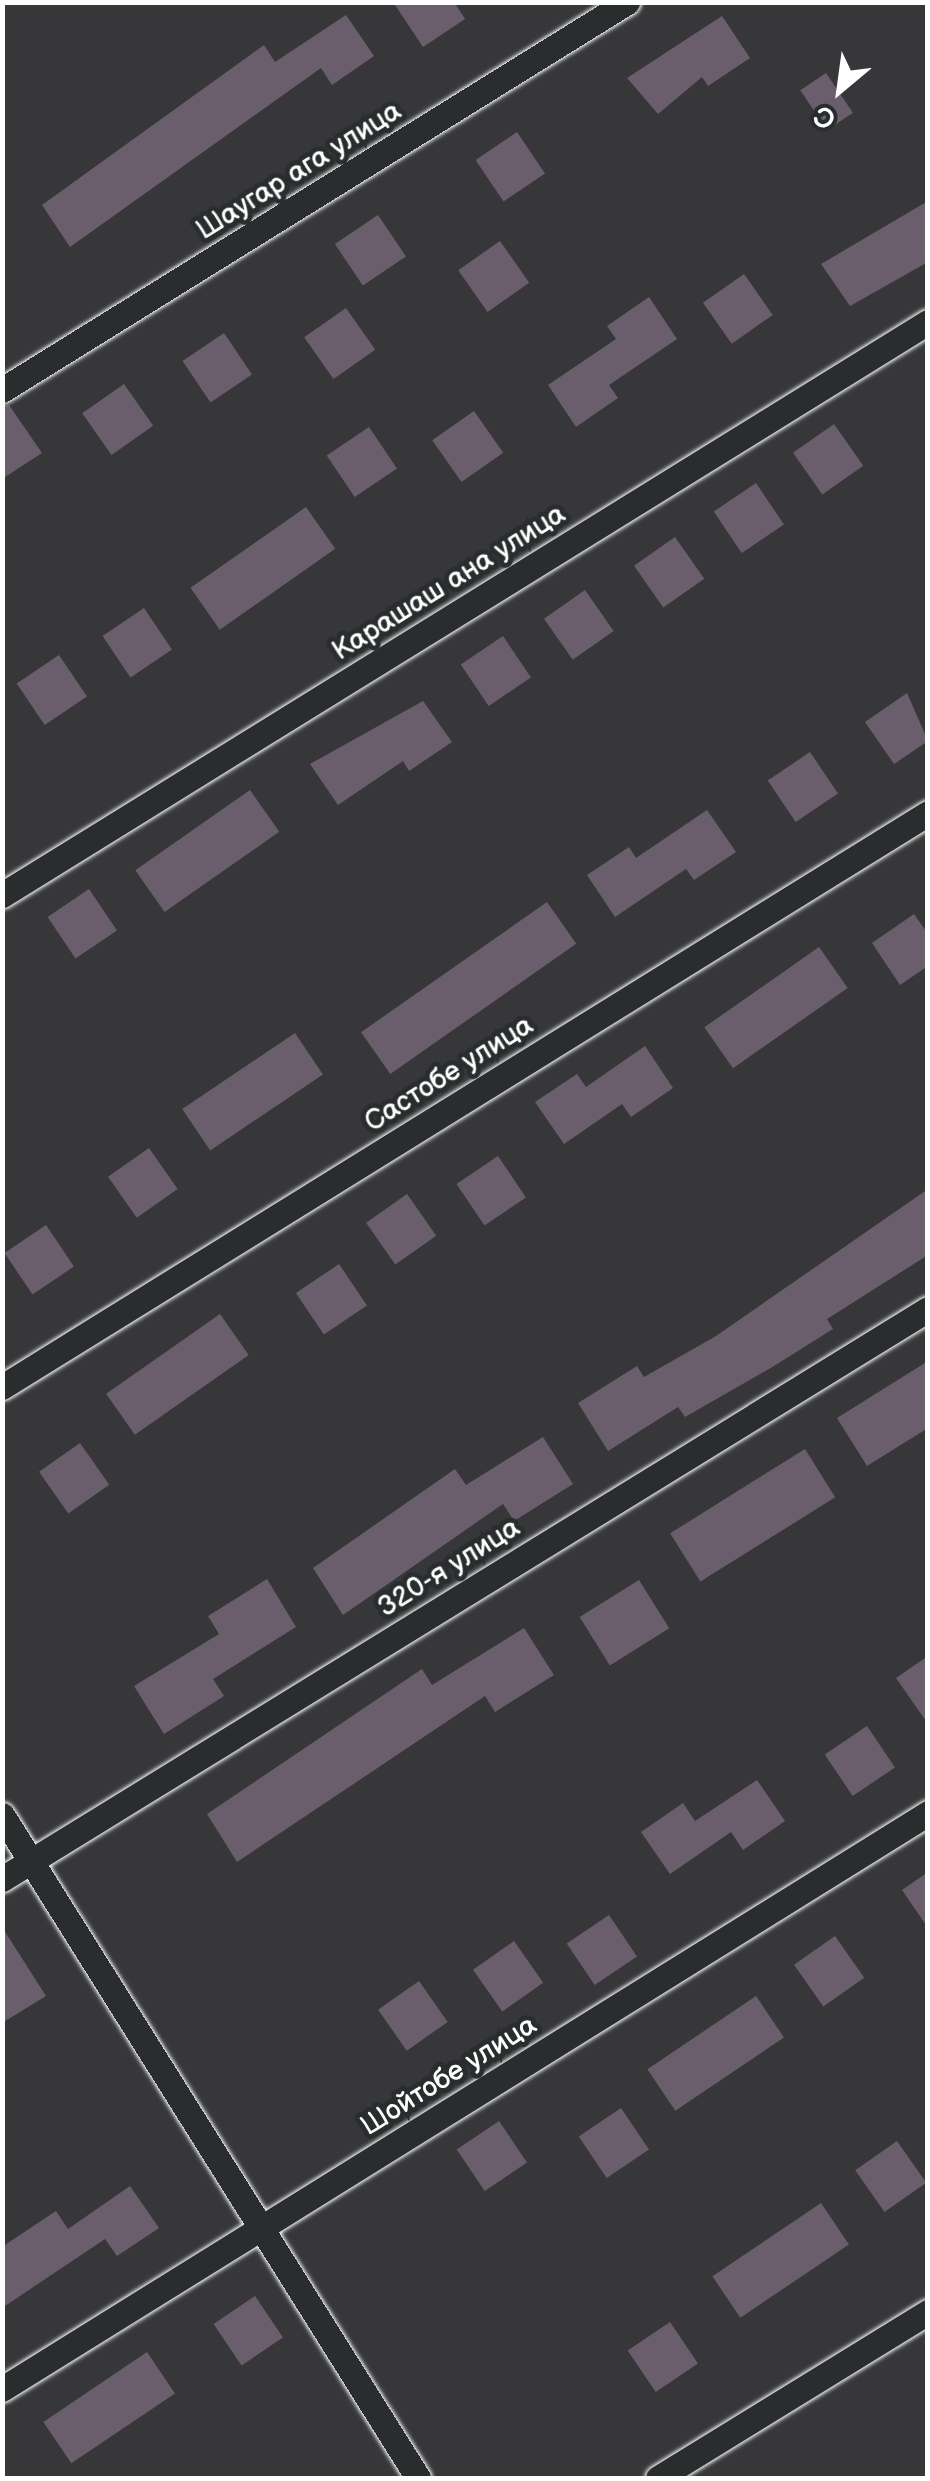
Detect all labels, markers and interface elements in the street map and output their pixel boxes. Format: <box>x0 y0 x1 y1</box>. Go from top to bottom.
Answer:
north arrow <box>790 40 890 140</box>
street label: Шаугар ага улица <box>190 94 408 248</box>
text: С <box>809 98 842 136</box>
street label: Карашаш ана улица <box>326 498 572 668</box>
street label: Састобе улица <box>359 1009 539 1139</box>
street label: 320-я улица <box>372 1511 526 1625</box>
street label: Шойтобе улица <box>355 2009 543 2143</box>

